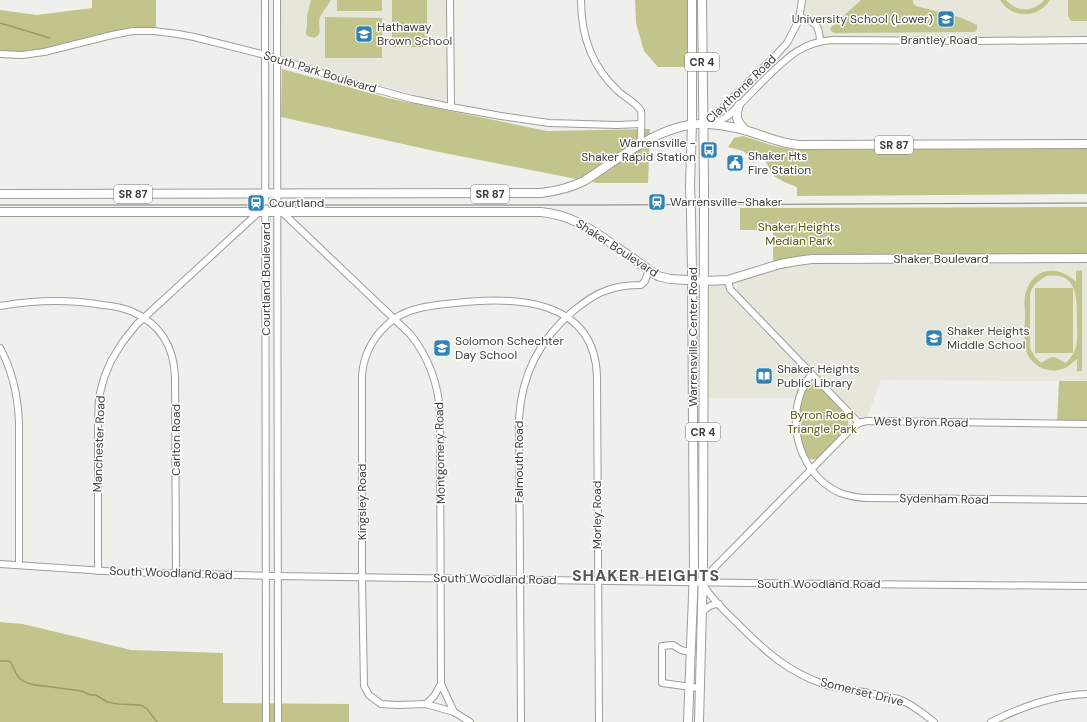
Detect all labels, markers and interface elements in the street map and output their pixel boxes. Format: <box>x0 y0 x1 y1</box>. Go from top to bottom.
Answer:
school or university icon: University School (Lower) <box>936 9 956 29</box>
place label: University School (Lower) <box>792 11 933 27</box>
place label: Hathaway Brown School <box>377 19 452 49</box>
school or university icon: Hathaway Brown School <box>354 24 374 44</box>
street label: Brantley Road <box>901 32 977 48</box>
street label: South Park Boulevard <box>262 47 378 97</box>
street label: Claythorne Road <box>702 51 780 127</box>
road number: CR 4 <box>685 53 719 71</box>
place label: Warrensville - Shaker Rapid Station <box>581 135 696 165</box>
road number: SR 87 <box>875 136 913 154</box>
bus stop icon: Warrensville - Shaker Rapid Station <box>699 140 719 160</box>
place label: Shaker Hts Fire Station <box>748 148 811 178</box>
public building icon: Shaker Hts Fire Station <box>725 153 745 173</box>
road number: SR 87 <box>114 185 152 203</box>
road number: SR 87 <box>471 185 509 203</box>
station icon: Warrensville–Shaker <box>647 192 667 212</box>
station icon: Courtland <box>246 193 266 213</box>
place label: Warrensville–Shaker <box>670 194 783 210</box>
place label: Courtland <box>269 195 324 211</box>
street label: Shaker Boulevard <box>573 215 661 281</box>
park label: Shaker Heights Median Park <box>758 219 840 249</box>
street label: Courtland Boulevard <box>258 222 274 336</box>
street label: Shaker Boulevard <box>893 251 989 267</box>
street label: Warrensville Center Road <box>685 267 701 407</box>
place label: Shaker Heights Middle School <box>947 323 1030 353</box>
school or university icon: Shaker Heights Middle School <box>924 328 944 348</box>
place label: Solomon Schechter Day School <box>455 333 564 363</box>
school or university icon: Solomon Schechter Day School <box>432 338 452 358</box>
place label: Shaker Heights Public Library <box>777 361 860 391</box>
library icon: Shaker Heights Public Library <box>754 366 774 386</box>
street label: Manchester Road <box>89 395 109 493</box>
street label: Montgomery Road <box>431 402 449 504</box>
street label: Carlton Road <box>168 404 184 476</box>
park label: Byron Road Triangle Park <box>787 407 857 437</box>
street label: West Byron Road <box>874 413 968 431</box>
street label: Falmouth Road <box>511 421 527 503</box>
road number: CR 4 <box>686 423 720 441</box>
street label: Kingsley Road <box>354 464 370 540</box>
street label: Morley Road <box>589 481 605 549</box>
street label: Sydenham Road <box>899 490 989 508</box>
street label: South Woodland Road <box>109 563 233 583</box>
district label: SHAKER HEIGHTS <box>572 565 720 586</box>
street label: South Woodland Road <box>433 570 557 588</box>
street label: South Woodland Road <box>757 576 881 592</box>
street label: Somerset Drive <box>819 674 905 710</box>

